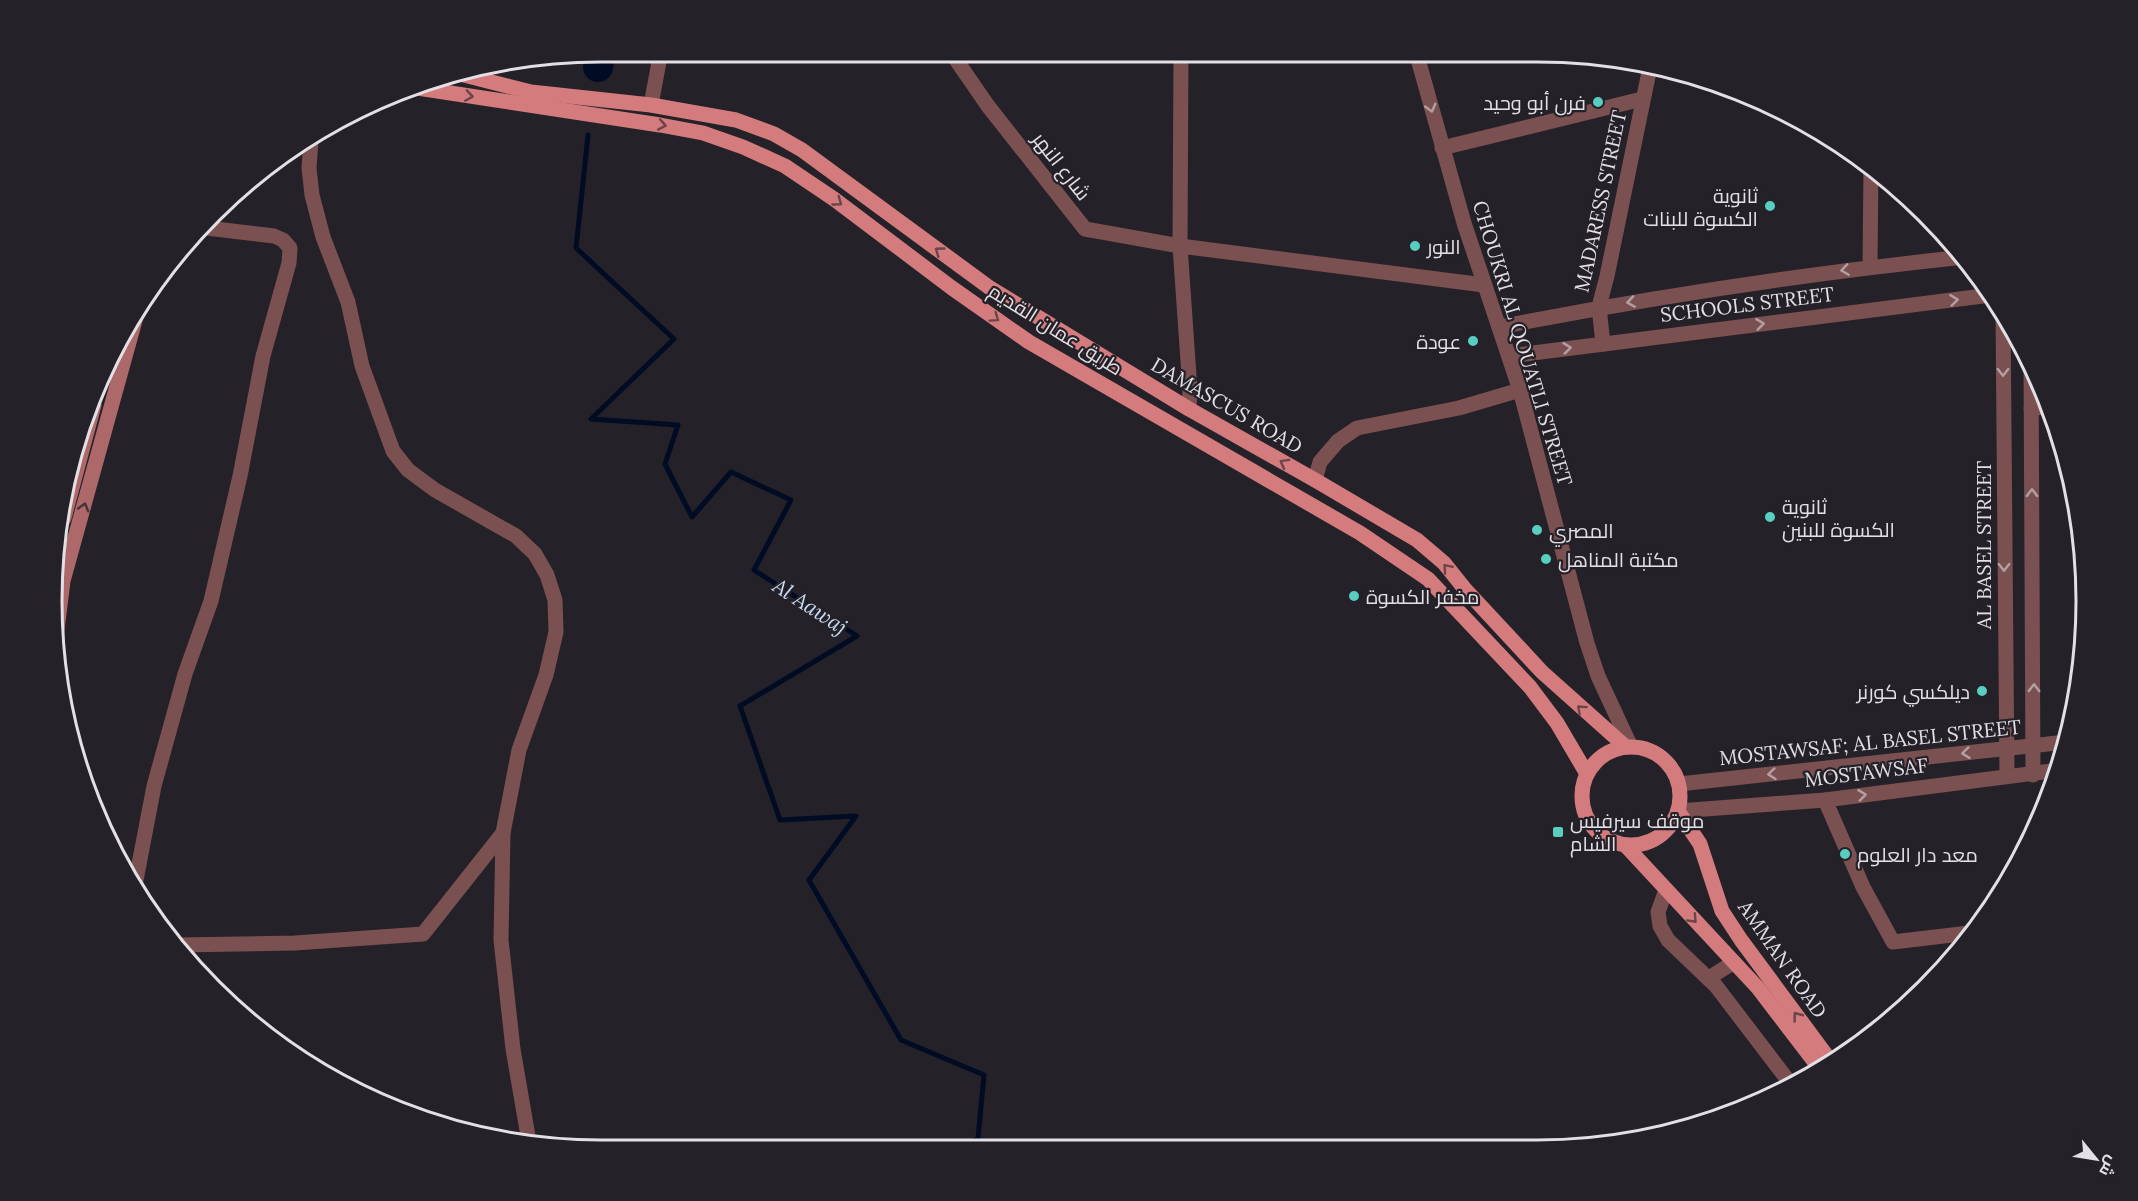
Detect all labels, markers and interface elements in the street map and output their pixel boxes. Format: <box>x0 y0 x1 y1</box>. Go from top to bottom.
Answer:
one-way arrow <box>464 90 474 102</box>
place label: فرن أبو وحيد <box>1483 90 1586 116</box>
marker: فرن أبو وحيد <box>1591 95 1605 109</box>
one-way arrow <box>1424 103 1436 113</box>
street label: MADARESS STREET <box>1569 108 1632 294</box>
one-way arrow <box>656 118 666 131</box>
street label: شارع النهر <box>1025 126 1096 206</box>
place label: ثانوية الكسوة للبنات <box>1643 183 1759 231</box>
one-way arrow <box>832 195 843 206</box>
street label: CHOUKRI AL QOUATLI STREET <box>1468 197 1578 489</box>
marker: ثانوية الكسوة للبنات <box>1763 199 1777 213</box>
place label: النور <box>1426 234 1461 259</box>
marker: النور <box>1408 239 1422 253</box>
one-way arrow <box>935 247 946 258</box>
one-way arrow <box>1840 264 1849 276</box>
street label: طريق عمان القديم <box>983 278 1128 382</box>
street label: SCHOOLS STREET <box>1659 281 1835 327</box>
one-way arrow <box>1949 294 1958 306</box>
one-way arrow <box>1626 295 1636 308</box>
one-way arrow <box>989 311 1000 322</box>
one-way arrow <box>1756 318 1765 331</box>
place label: عودة <box>1416 329 1461 354</box>
marker: عودة <box>1466 334 1480 348</box>
one-way arrow <box>1562 343 1571 355</box>
street label: DAMASCUS ROAD <box>1147 352 1307 458</box>
one-way arrow <box>1997 368 2009 377</box>
one-way arrow <box>1280 458 1290 470</box>
street label: AL BASEL STREET <box>1971 460 1996 630</box>
one-way arrow <box>2026 488 2038 497</box>
place label: ثانوية الكسوة للبنين <box>1782 494 1895 543</box>
one-way arrow <box>77 502 89 513</box>
marker: ثانوية الكسوة للبنين <box>1763 510 1777 524</box>
place label: المصري <box>1549 518 1614 547</box>
marker: المصري <box>1530 523 1544 537</box>
place label: مكتبة المناهل <box>1558 547 1679 573</box>
marker: مكتبة المناهل <box>1539 552 1553 566</box>
one-way arrow <box>1998 563 2011 572</box>
one-way arrow <box>1443 564 1454 575</box>
water label: Al Aawaj <box>767 571 852 640</box>
place label: مخفر الكسوة <box>1366 584 1479 609</box>
marker: مخفر الكسوة <box>1347 589 1361 603</box>
place label: ديلكسي كورنر <box>1856 679 1970 707</box>
one-way arrow <box>2028 683 2040 692</box>
marker: ديلكسي كورنر <box>1975 684 1989 698</box>
one-way arrow <box>1578 705 1588 716</box>
street label: MOSTAWSAF; AL BASEL STREET <box>1718 714 2022 770</box>
one-way arrow <box>1961 746 1971 759</box>
street label: MOSTAWSAF <box>1803 752 1929 792</box>
one-way arrow <box>1768 767 1777 780</box>
one-way arrow <box>1857 789 1866 801</box>
place label: موقف سيرفيس الشام <box>1570 808 1704 858</box>
marker: موقف سيرفيس الشام <box>1551 825 1565 839</box>
place label: معد دار العلوم <box>1857 842 1978 869</box>
marker: معد دار العلوم <box>1838 847 1852 861</box>
street label: AMMAN ROAD <box>1733 895 1833 1023</box>
one-way arrow <box>1686 913 1697 923</box>
one-way arrow <box>1793 1011 1804 1022</box>
north arrow <box>2066 1129 2126 1189</box>
text: ش <box>2095 1153 2123 1180</box>

